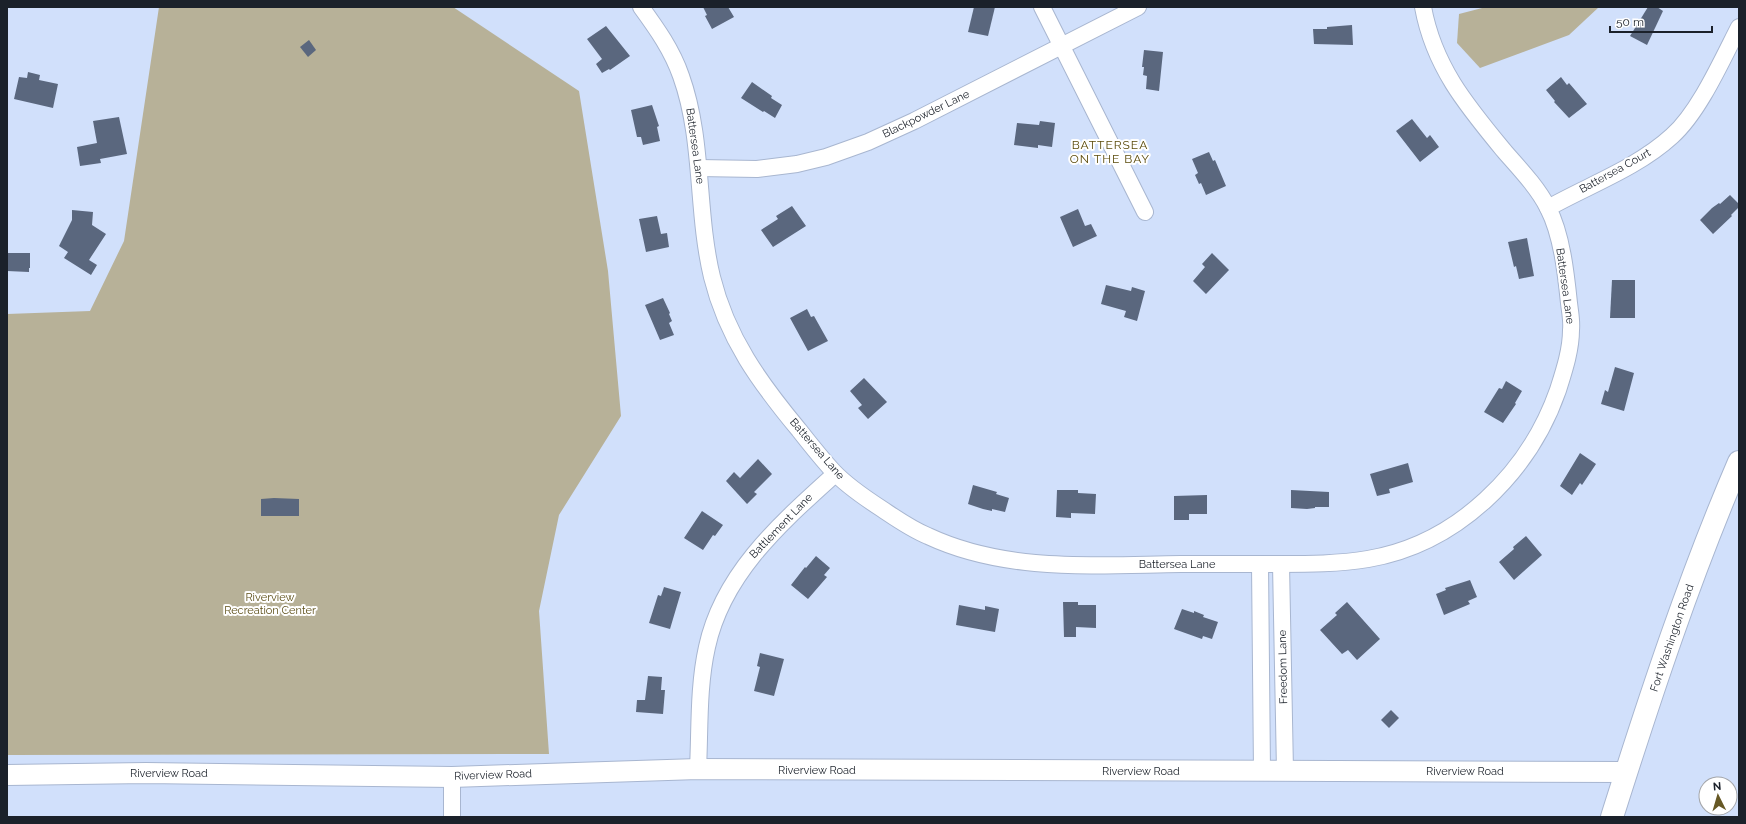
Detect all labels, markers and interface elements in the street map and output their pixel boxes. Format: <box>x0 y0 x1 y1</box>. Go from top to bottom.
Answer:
scale bar <box>1610 8 1712 34</box>
text: 50 m <box>1616 15 1644 29</box>
street label: Blackpowder Lane <box>880 87 972 141</box>
street label: Battersea Lane <box>683 107 707 185</box>
district label: BATTERSEA ON THE BAY <box>1070 138 1150 166</box>
street label: Battersea Court <box>1577 146 1653 196</box>
street label: Battersea Lane <box>1553 247 1577 325</box>
street label: Battersea Lane <box>787 416 847 483</box>
street label: Battlement Lane <box>747 491 815 561</box>
street label: Battersea Lane <box>1139 558 1216 571</box>
street label: Fort Washington Road <box>1648 582 1697 693</box>
park label: Riverview Recreation Center <box>224 591 316 617</box>
street label: Freedom Lane <box>1276 629 1290 704</box>
street label: Riverview Road <box>778 764 856 777</box>
street label: Riverview Road <box>1102 765 1180 778</box>
street label: Riverview Road <box>1426 765 1504 778</box>
street label: Riverview Road <box>130 767 208 780</box>
street label: Riverview Road <box>454 767 532 783</box>
north arrow <box>1698 776 1738 816</box>
text: N <box>1712 780 1722 793</box>

